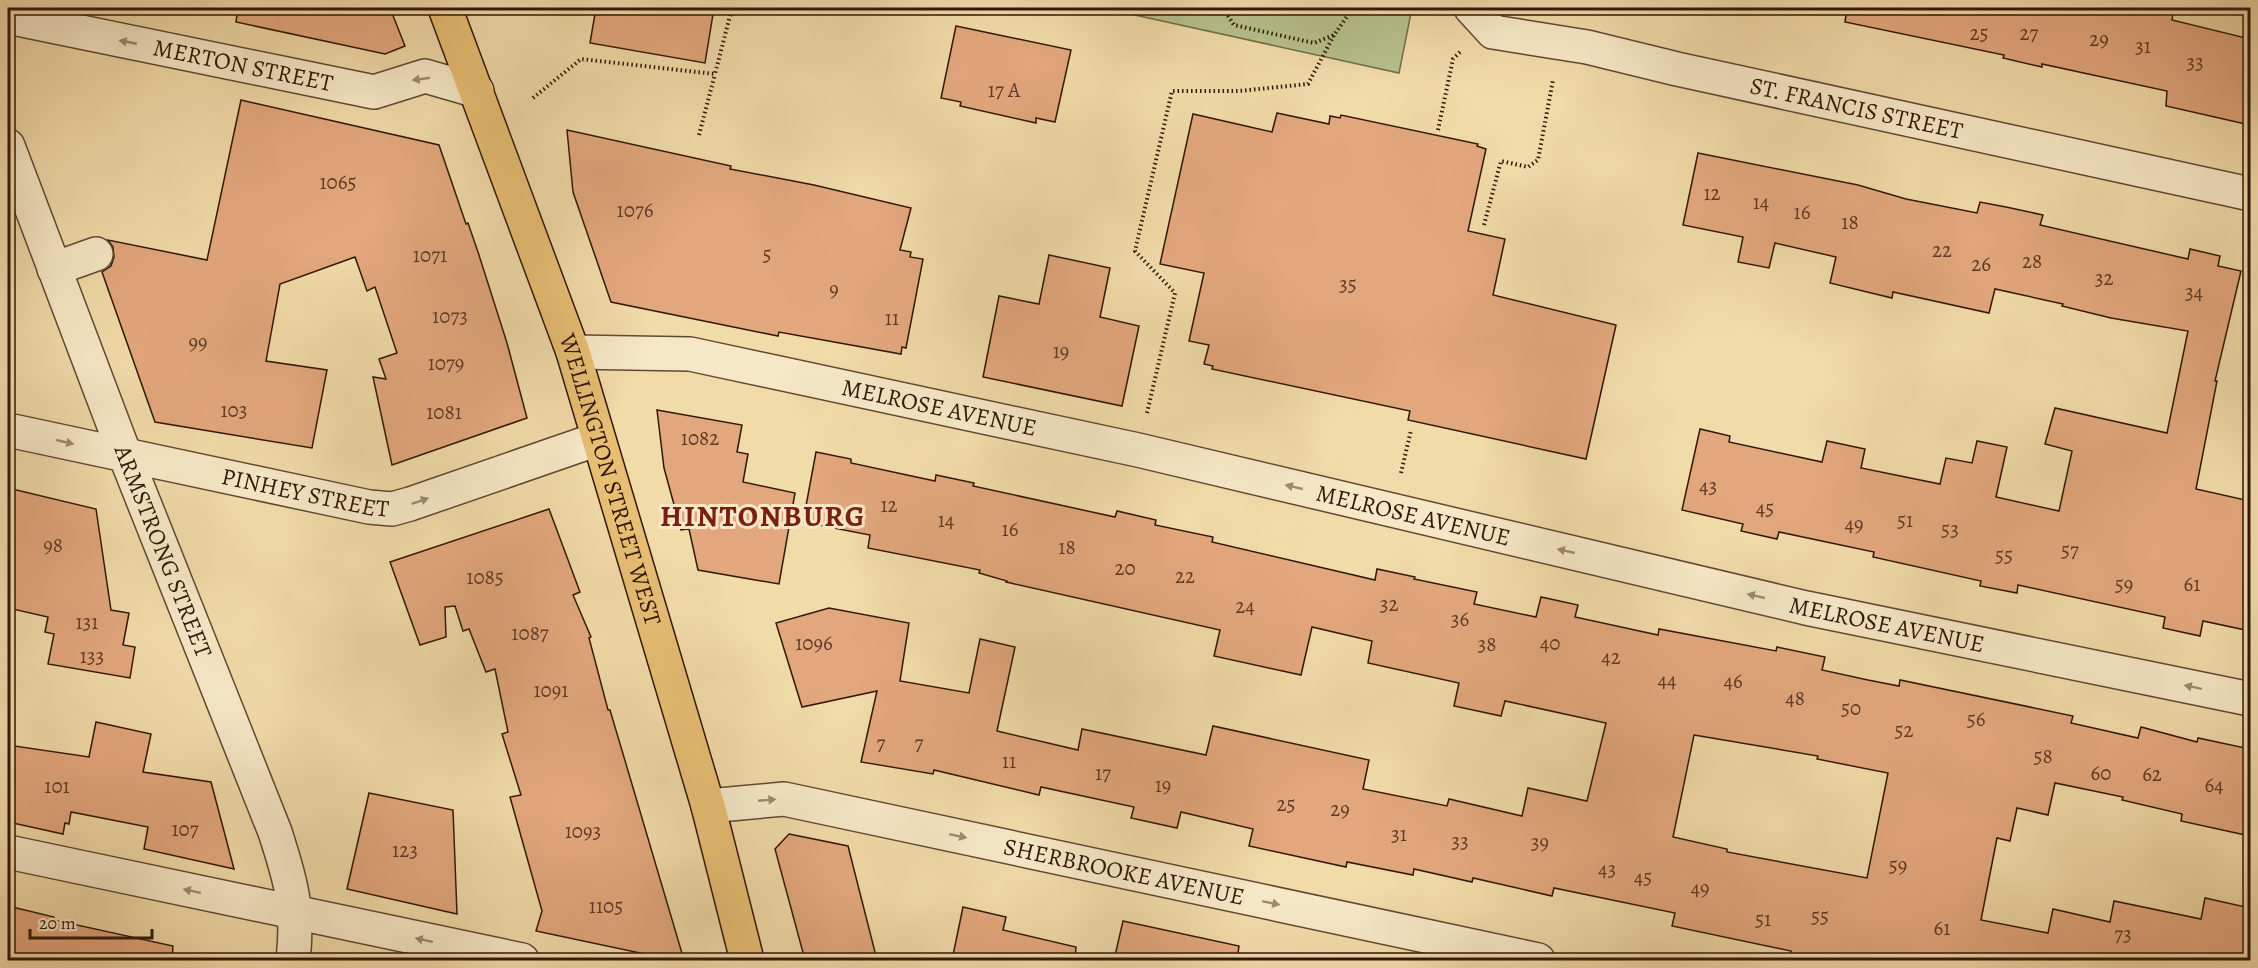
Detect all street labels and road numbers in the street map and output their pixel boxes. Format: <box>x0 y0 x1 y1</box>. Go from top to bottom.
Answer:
street label: MERTON STREET <box>150 31 336 99</box>
street label: ST. FRANCIS STREET <box>1747 69 1966 147</box>
street label: WELLINGTON STREET WEST <box>551 328 669 629</box>
street label: MELROSE AVENUE <box>839 371 1040 444</box>
street label: ARMSTRONG STREET <box>106 440 220 662</box>
street label: PINHEY STREET <box>219 460 390 525</box>
street label: MELROSE AVENUE <box>1313 477 1514 554</box>
street label: MELROSE AVENUE <box>1786 589 1987 660</box>
street label: SHERBROOKE AVENUE <box>1001 830 1247 913</box>

